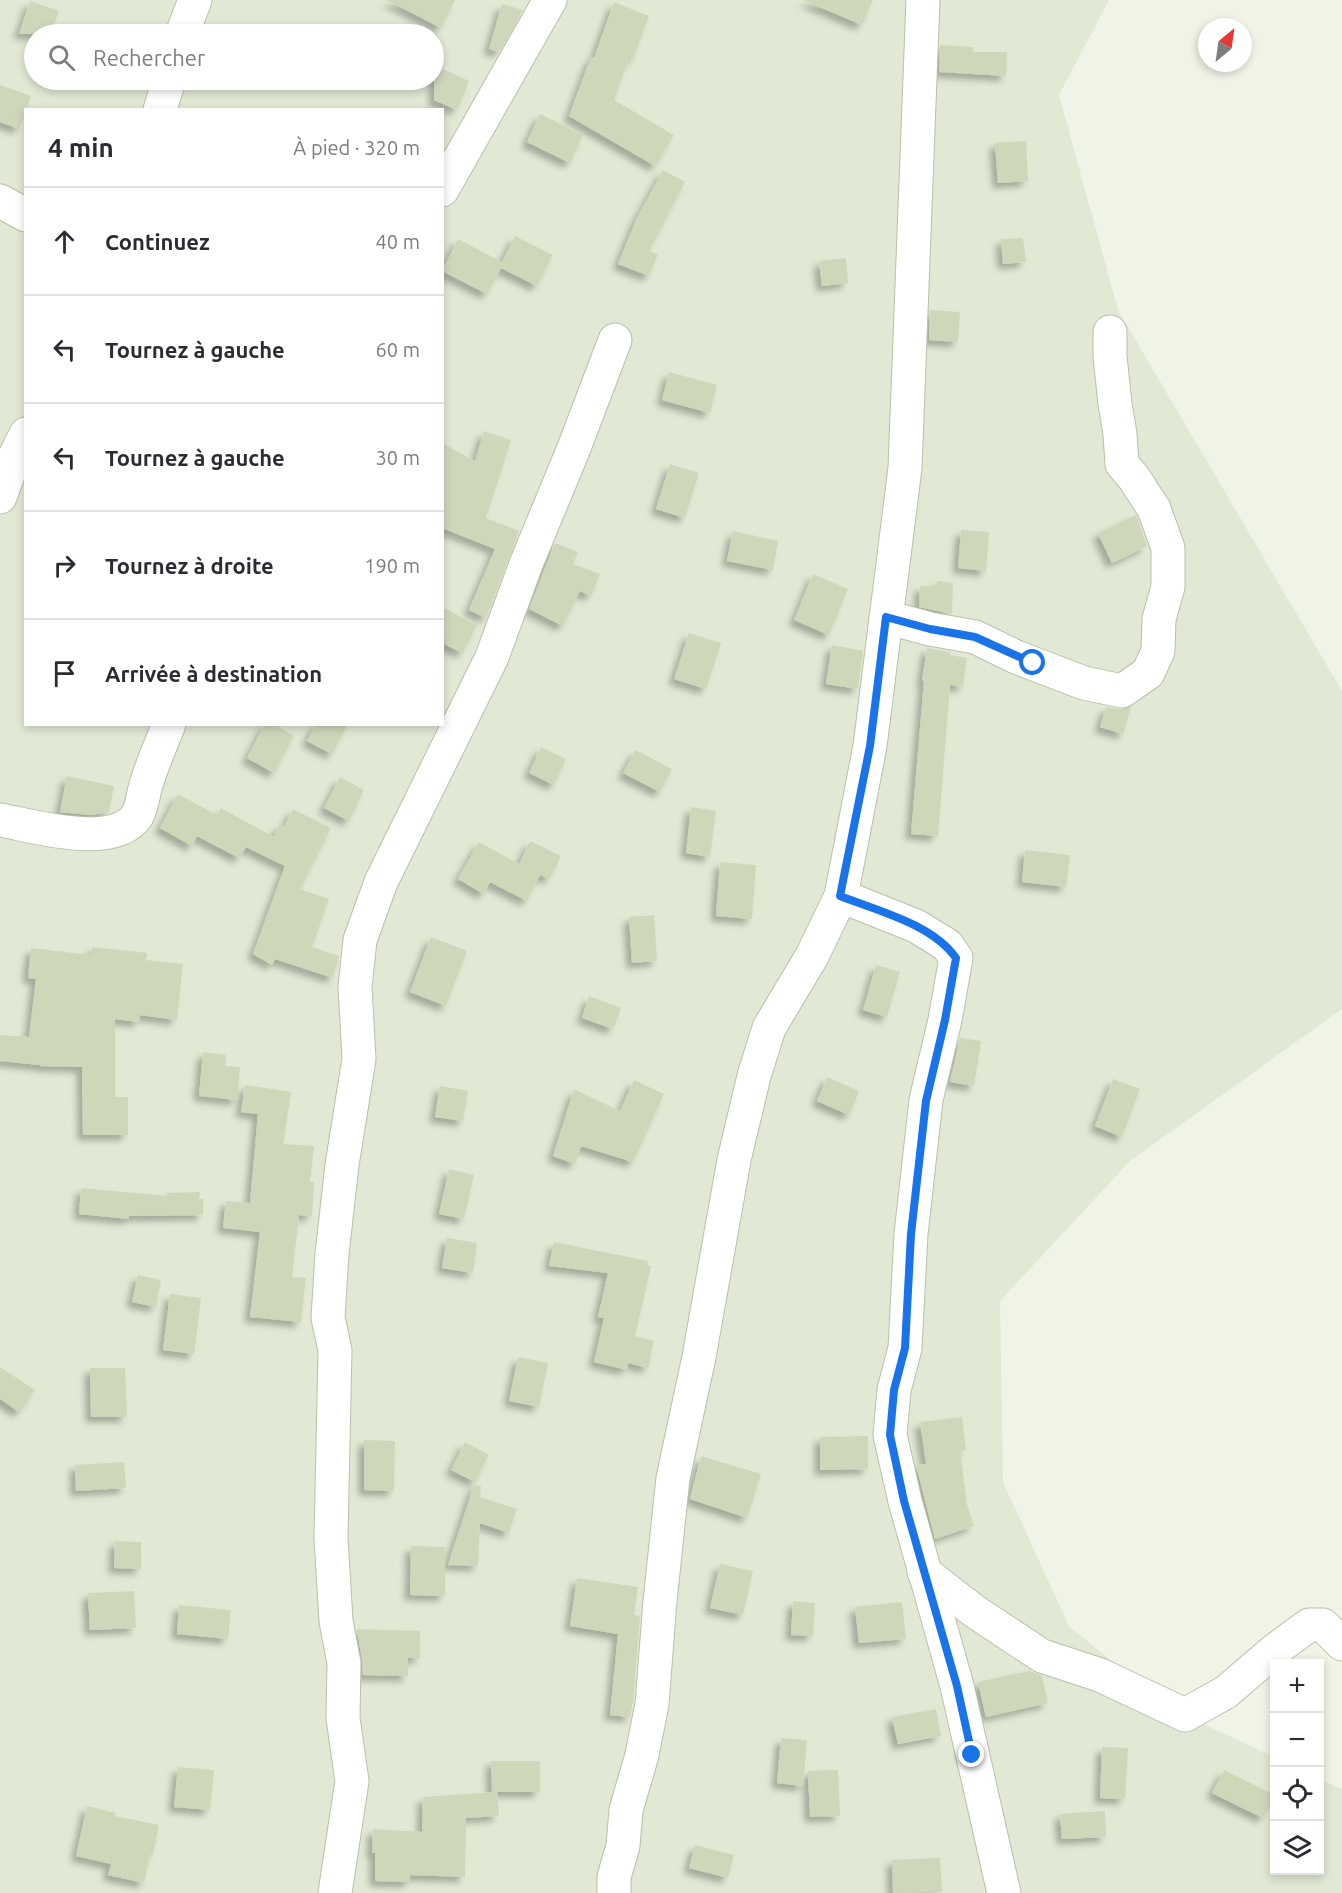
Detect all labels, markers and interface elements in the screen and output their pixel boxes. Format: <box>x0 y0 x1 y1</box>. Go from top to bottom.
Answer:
north arrow <box>1198 18 1252 72</box>
search box <box>24 24 444 90</box>
icon: search <box>45 41 78 74</box>
text: Rechercher <box>93 45 205 70</box>
text: 4 min <box>48 133 114 162</box>
text: À pied · 320 m <box>293 136 420 159</box>
icon: ahead <box>48 225 81 258</box>
text: Continuez <box>105 229 210 254</box>
text: 40 m <box>376 230 420 253</box>
icon: left <box>48 333 81 366</box>
text: Tournez à gauche <box>105 337 285 362</box>
text: 60 m <box>376 338 420 361</box>
icon: left <box>48 441 81 474</box>
text: Tournez à gauche <box>105 445 285 470</box>
text: 30 m <box>376 446 420 469</box>
icon: right <box>48 549 81 582</box>
text: Tournez à droite <box>105 553 274 578</box>
text: 190 m <box>364 554 420 577</box>
route start <box>1019 649 1045 675</box>
icon: arrive <box>48 657 81 690</box>
text: Arrivée à destination <box>105 661 322 686</box>
map controls <box>1270 1659 1324 1875</box>
button: + <box>1270 1659 1324 1713</box>
button: − <box>1270 1713 1324 1767</box>
route end <box>958 1741 984 1767</box>
button: locate <box>1270 1767 1324 1821</box>
button: layers <box>1270 1821 1324 1875</box>

